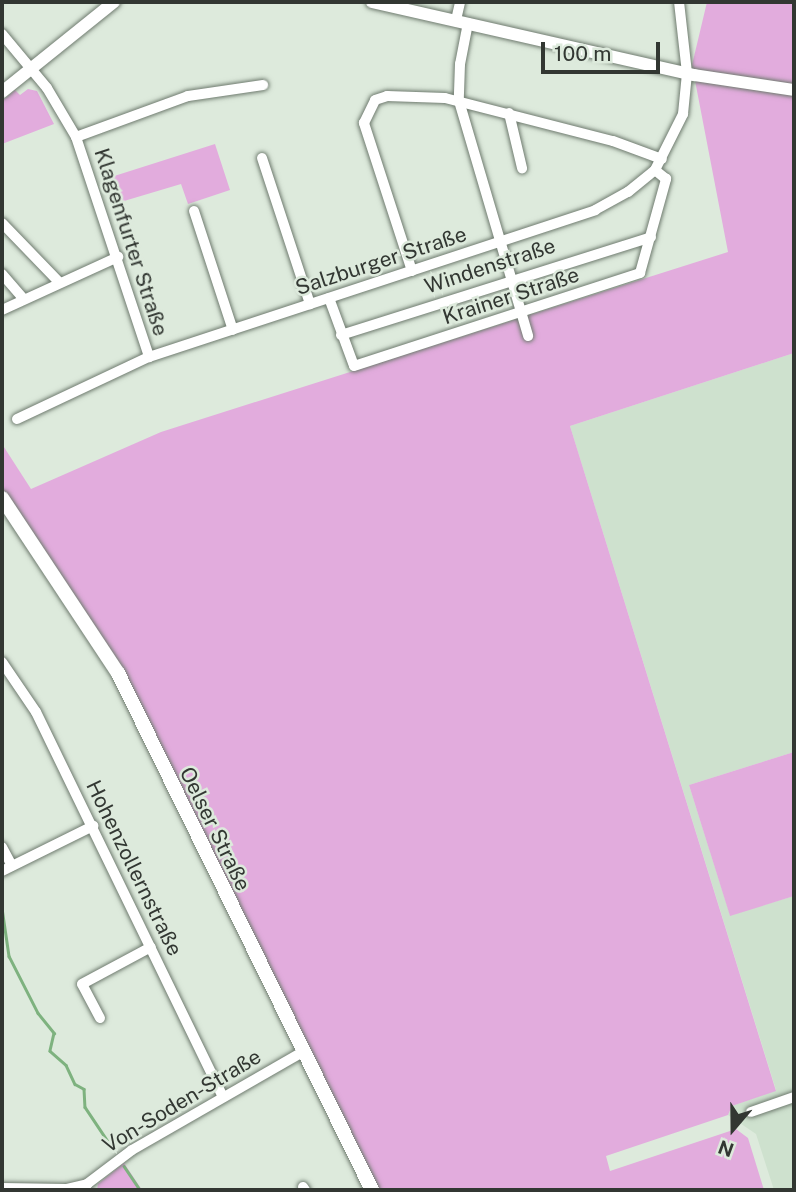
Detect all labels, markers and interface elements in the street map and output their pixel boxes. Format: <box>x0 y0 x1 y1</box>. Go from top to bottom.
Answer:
scale bar <box>544 28 663 72</box>
text: 100 m <box>554 41 611 66</box>
street label: Klagenfurter Straße <box>89 145 173 339</box>
street label: Salzburger Straße <box>292 221 470 301</box>
street label: Windenstraße <box>421 233 559 299</box>
street label: Krainer Straße <box>440 262 582 330</box>
street label: Oelser Straße <box>174 763 256 895</box>
street label: Hohenzollernstraße <box>81 776 187 960</box>
street label: Von-Soden-Straße <box>98 1044 266 1158</box>
north arrow <box>698 1094 768 1164</box>
text: N <box>715 1136 737 1162</box>

